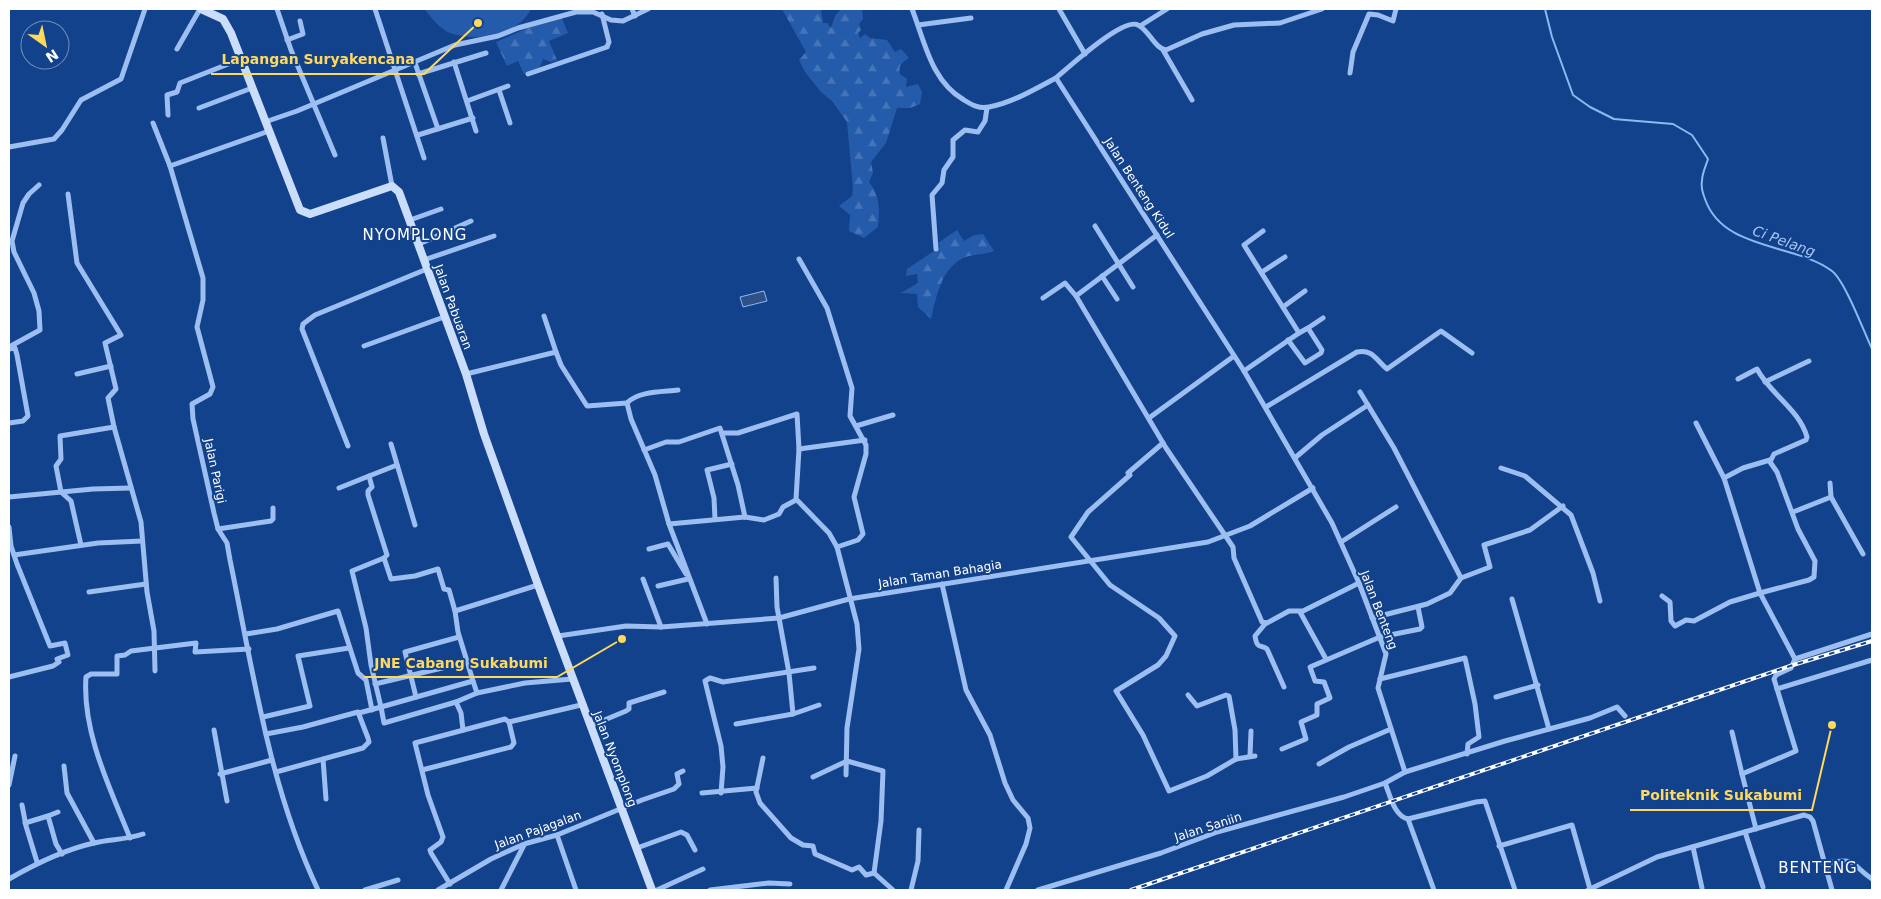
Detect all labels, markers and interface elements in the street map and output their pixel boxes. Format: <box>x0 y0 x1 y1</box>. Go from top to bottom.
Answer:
north arrow <box>20 20 70 70</box>
callout: Lapangan Suryakencana <box>211 45 424 74</box>
text: N <box>43 46 61 66</box>
text: Lapangan Suryakencana <box>221 51 415 67</box>
street label: Jalan Benteng Kidul <box>1101 134 1177 241</box>
water label: Ci Pelang <box>1751 222 1818 260</box>
district label: NYOMPLONG <box>363 226 467 244</box>
street label: Jalan Pabuaran <box>431 262 475 351</box>
street label: Jalan Parigi <box>201 436 229 505</box>
street label: Jalan Taman Bahagia <box>876 557 1003 591</box>
street label: Jalan Benteng <box>1357 568 1401 652</box>
callout: JNE Cabang Sukabumi <box>364 648 557 677</box>
text: JNE Cabang Sukabumi <box>373 655 548 671</box>
street label: Jalan Nyomplong <box>590 708 640 809</box>
callout: Politeknik Sukabumi <box>1630 781 1812 810</box>
text: Politeknik Sukabumi <box>1640 787 1802 803</box>
street label: Jalan Pajagalan <box>492 808 583 852</box>
street label: Jalan Saniin <box>1172 810 1243 845</box>
district label: BENTENG <box>1778 859 1858 877</box>

